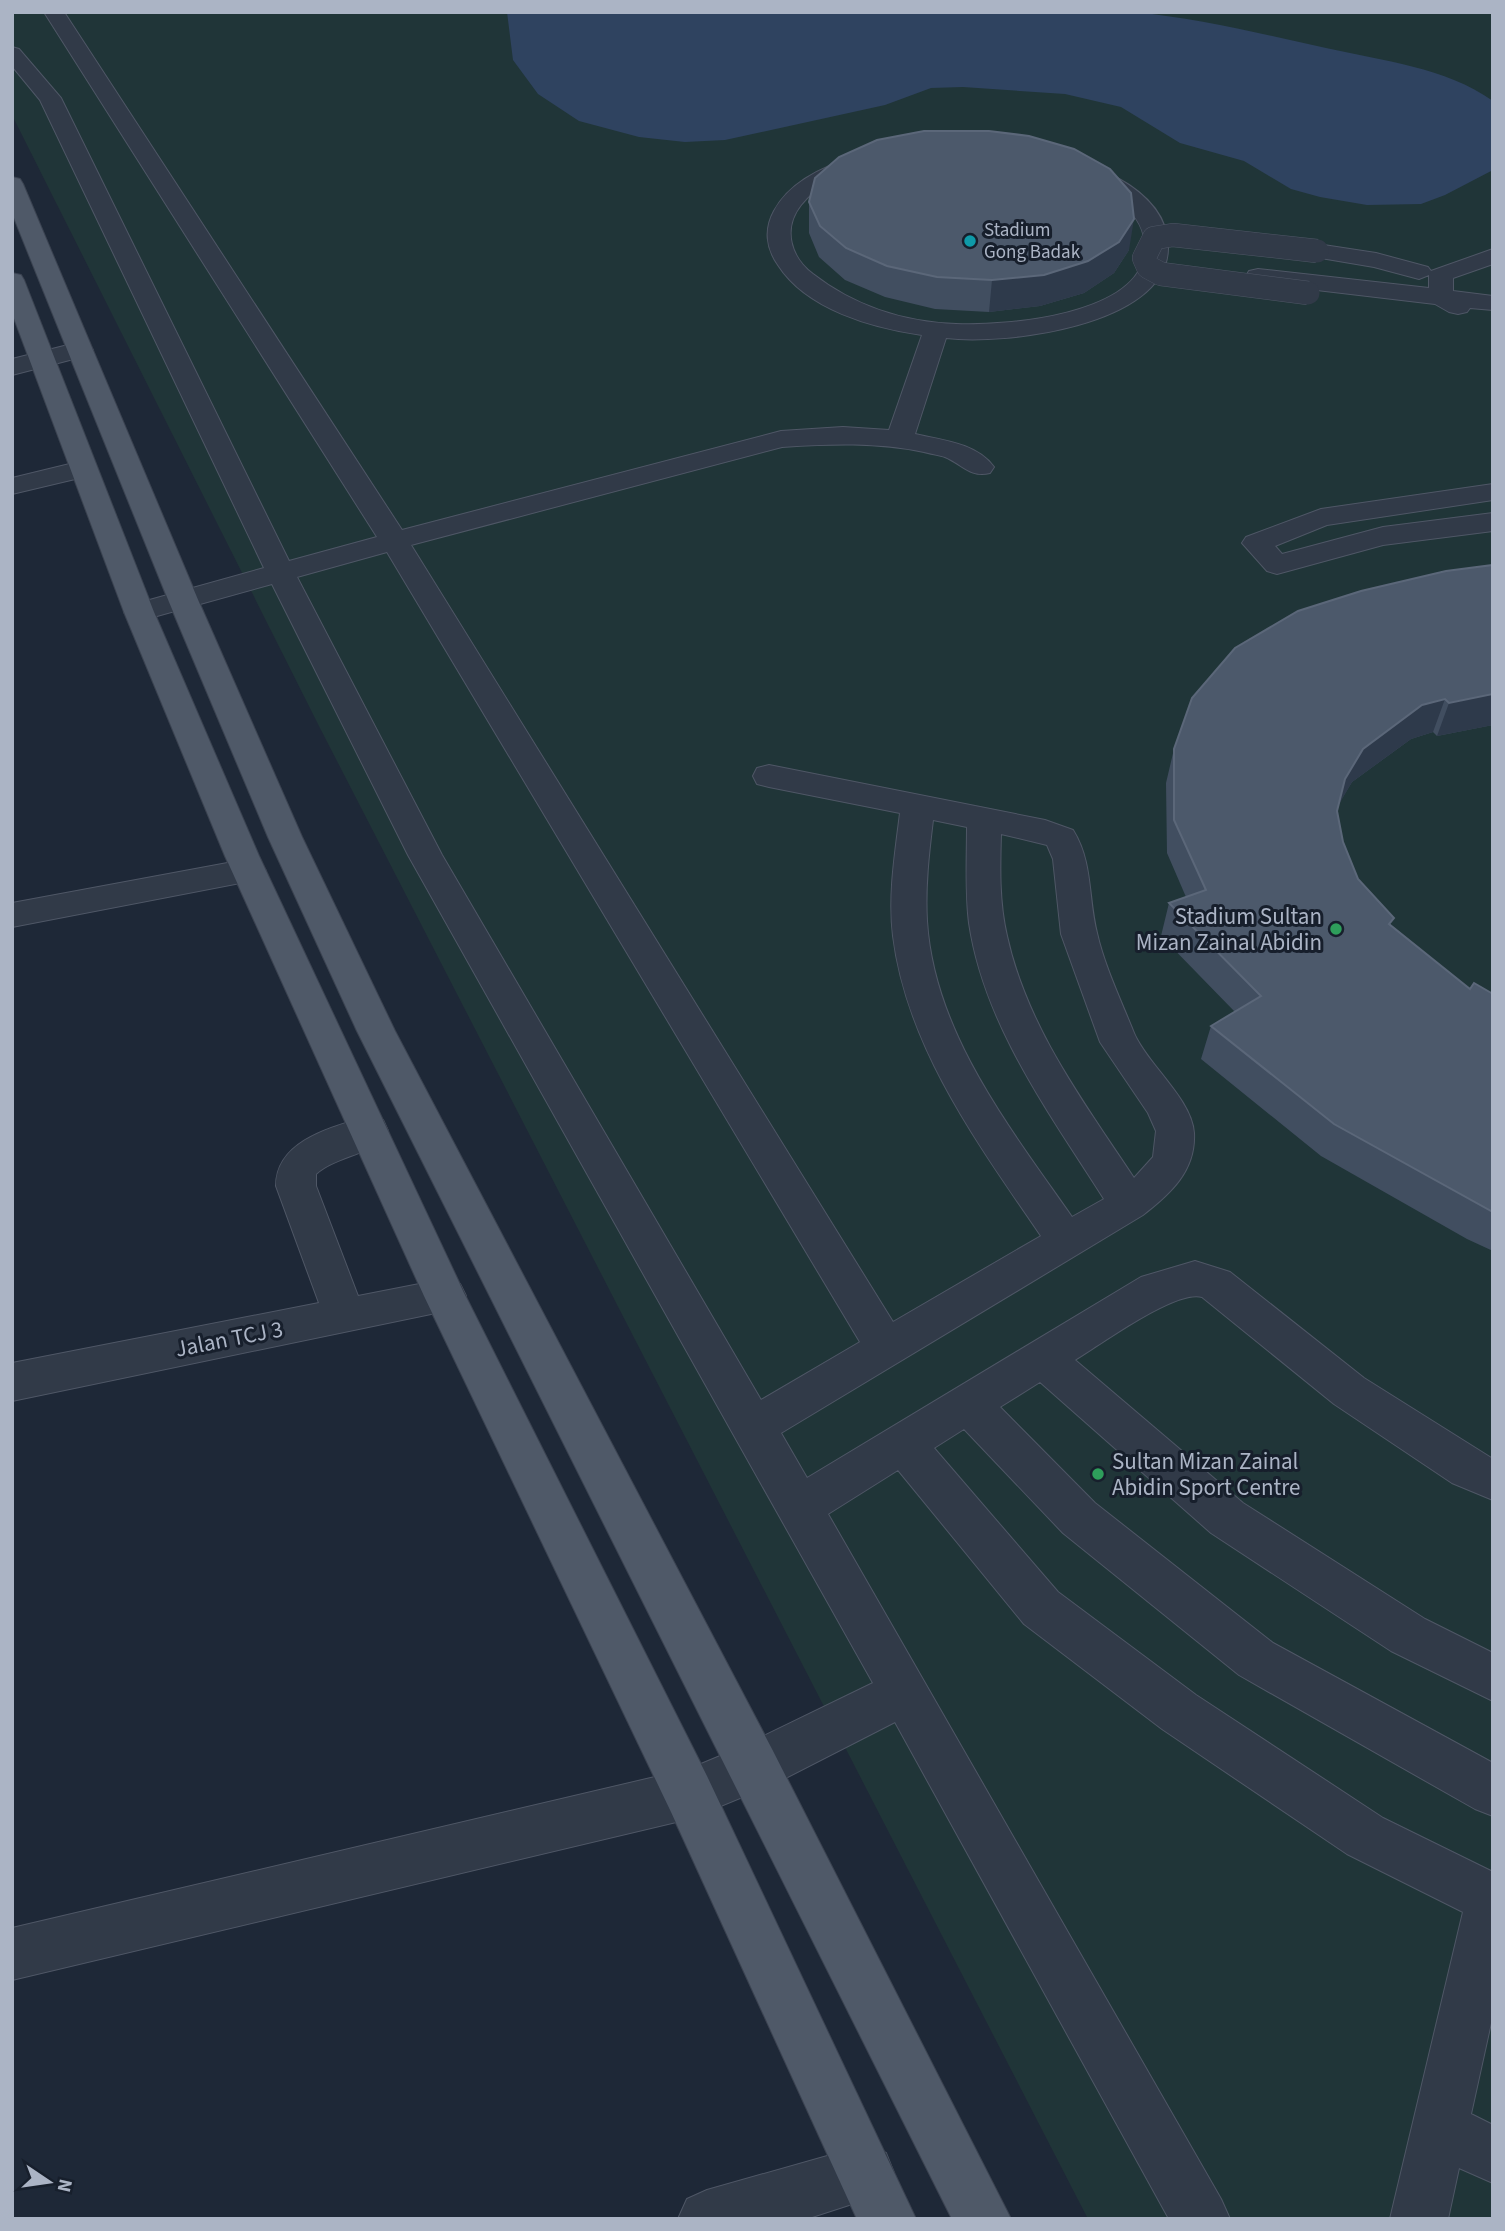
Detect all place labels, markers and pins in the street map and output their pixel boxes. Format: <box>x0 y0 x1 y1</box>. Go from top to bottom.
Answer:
place label: Stadium Gong Badak <box>984 217 1081 266</box>
marker: Stadium Gong Badak <box>962 233 978 249</box>
place label: Stadium Sultan Mizan Zainal Abidin <box>1136 900 1322 959</box>
marker: Stadium Sultan Mizan Zainal Abidin <box>1328 921 1344 937</box>
place label: Sultan Mizan Zainal Abidin Sport Centre <box>1112 1445 1300 1504</box>
marker: Sultan Mizan Zainal Abidin Sport Centre <box>1090 1466 1106 1482</box>

